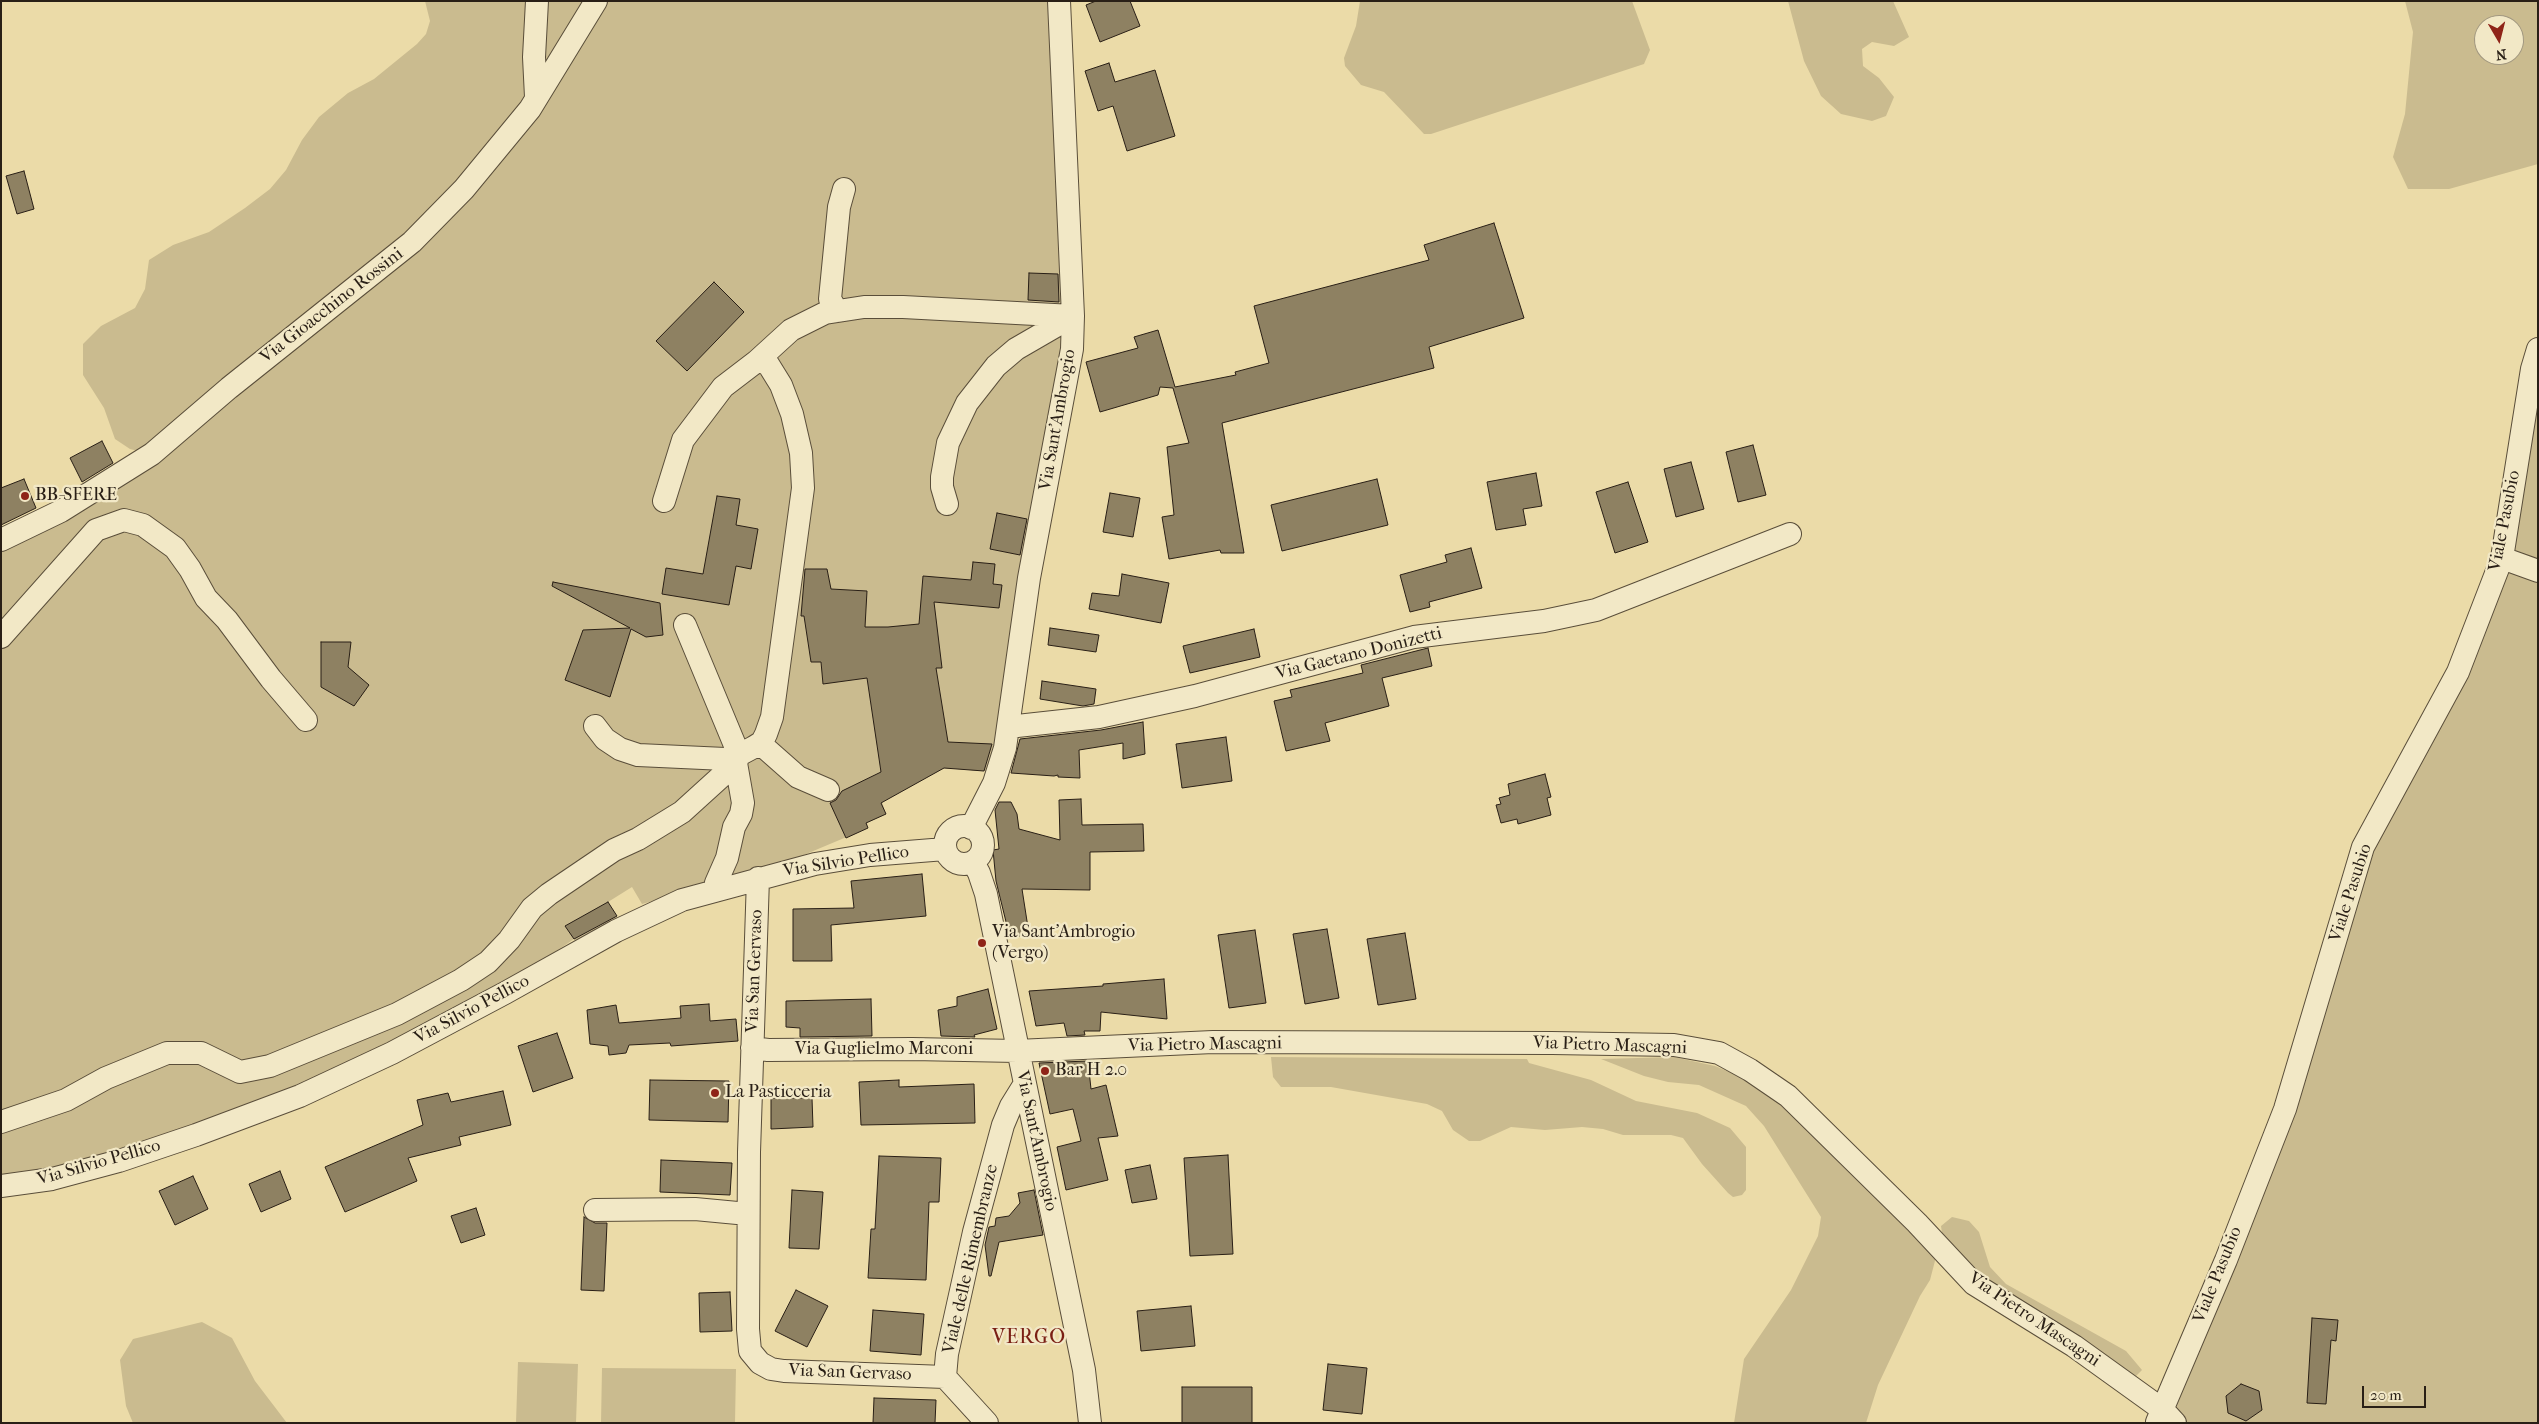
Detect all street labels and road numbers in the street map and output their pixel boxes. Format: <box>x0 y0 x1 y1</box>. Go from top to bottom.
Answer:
street label: Via Gioacchino Rossini <box>256 243 408 369</box>
street label: Via Sant'Ambrogio <box>1035 348 1081 492</box>
street label: Viale Pasubio <box>2485 469 2525 573</box>
street label: Via Gaetano Donizetti <box>1274 623 1444 685</box>
street label: Via Silvio Pellico <box>782 841 910 883</box>
street label: Viale Pasubio <box>2325 841 2377 945</box>
street label: Via San Gervaso <box>742 909 768 1033</box>
street label: Via Silvio Pellico <box>411 971 533 1049</box>
street label: Via Pietro Mascagni <box>1128 1033 1282 1057</box>
street label: Via Pietro Mascagni <box>1533 1033 1687 1059</box>
street label: Via Guglielmo Marconi <box>795 1039 973 1061</box>
street label: Via Sant'Ambrogio <box>1011 1069 1061 1213</box>
street label: Via Silvio Pellico <box>35 1135 163 1191</box>
street label: Viale delle Rimembranze <box>939 1162 1003 1356</box>
street label: Viale Pasubio <box>2189 1224 2247 1326</box>
street label: Via Pietro Mascagni <box>1964 1268 2104 1372</box>
street label: Via San Gervaso <box>788 1360 912 1386</box>

